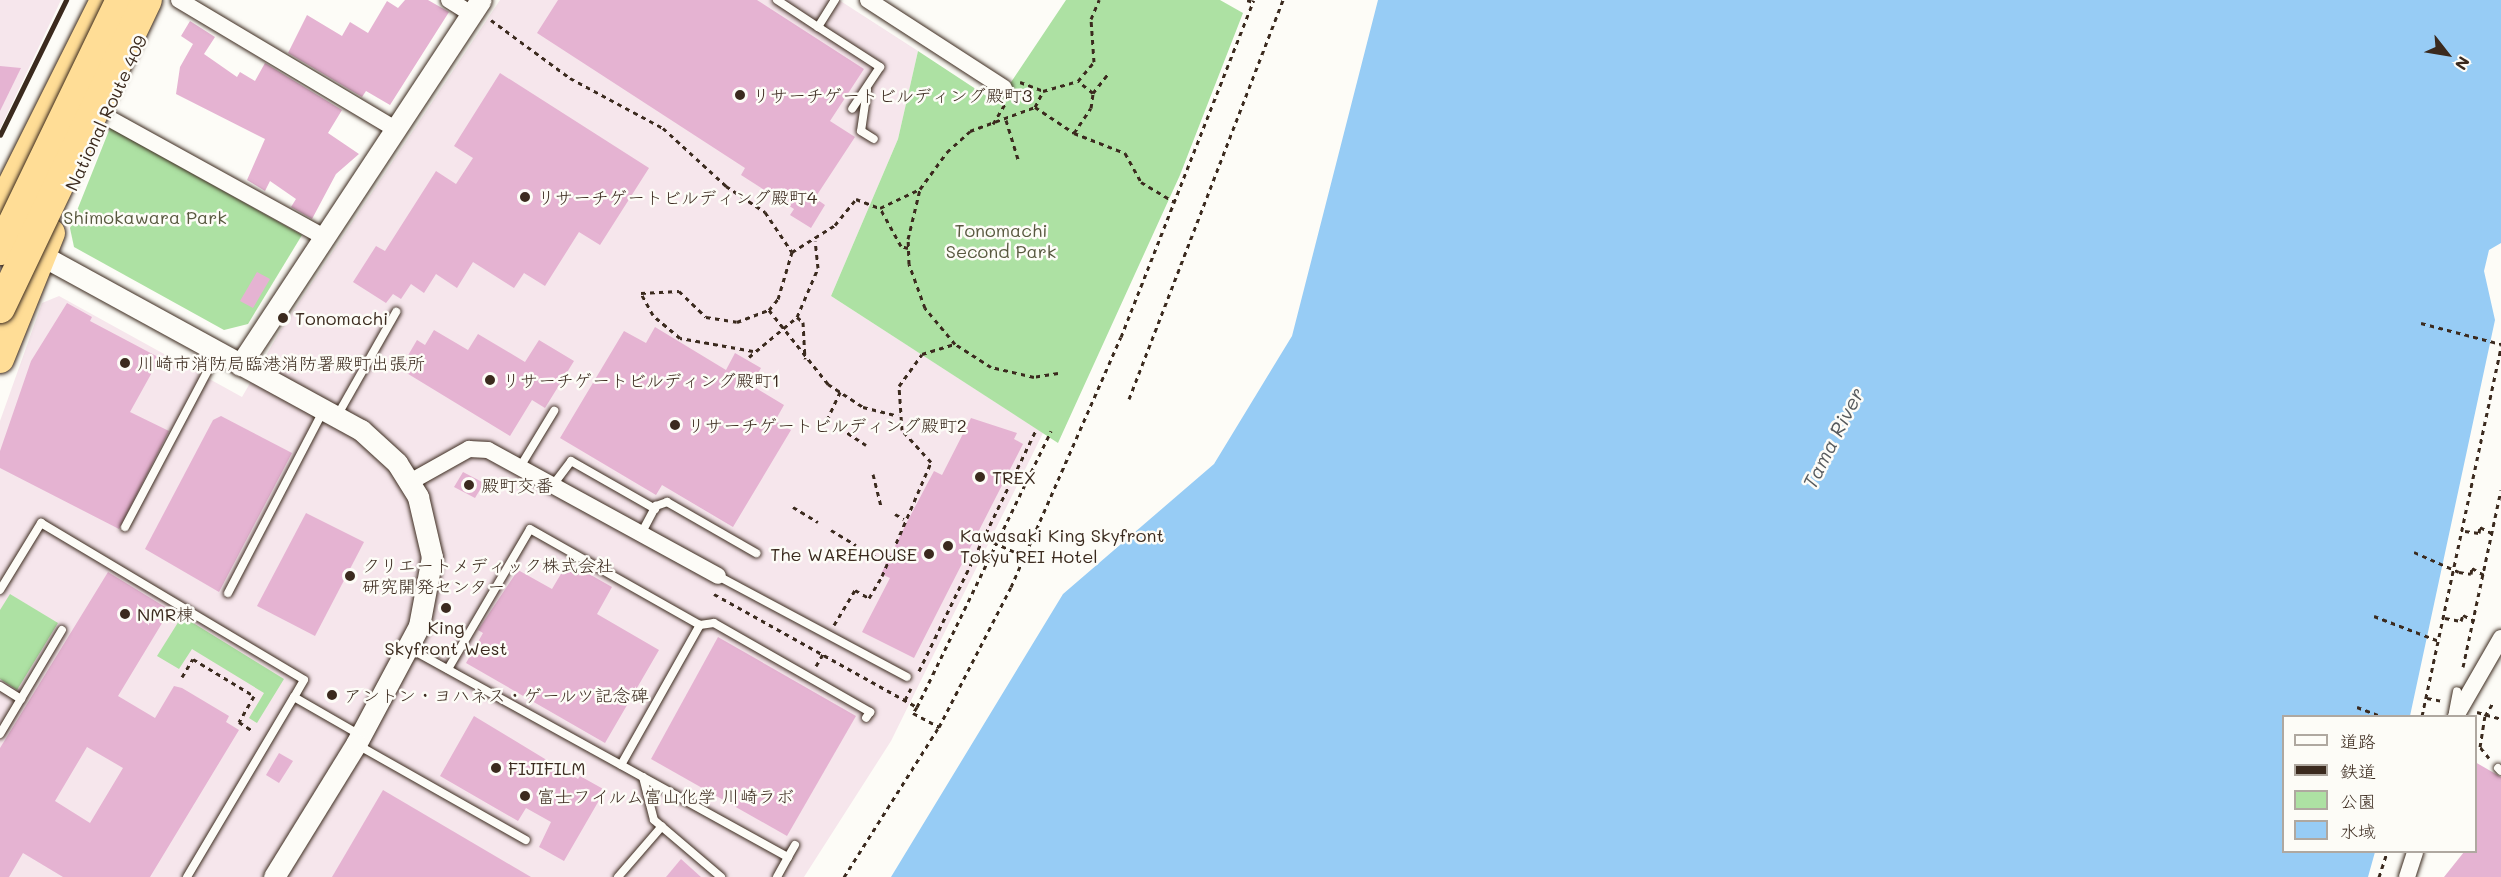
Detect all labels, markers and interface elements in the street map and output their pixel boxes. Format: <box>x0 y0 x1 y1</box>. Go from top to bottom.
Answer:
north arrow <box>2417 24 2477 84</box>
street label: National Route 409 <box>60 32 152 194</box>
text: N <box>2451 53 2475 74</box>
place label: リサーチゲートビルディング殿町3 <box>752 84 1033 106</box>
marker: リサーチゲートビルディング殿町3 <box>733 88 747 102</box>
place label: リサーチゲートビルディング殿町4 <box>537 186 818 208</box>
marker: リサーチゲートビルディング殿町4 <box>518 190 532 204</box>
park label: Shimokawara Park <box>63 206 227 228</box>
park label: Tonomachi Second Park <box>946 220 1056 262</box>
place label: Tonomachi <box>295 307 388 329</box>
marker: Tonomachi <box>276 311 290 325</box>
place label: 川崎市消防局臨港消防署殿町出張所 <box>137 352 425 374</box>
marker: 川崎市消防局臨港消防署殿町出張所 <box>118 356 132 370</box>
place label: リサーチゲートビルディング殿町1 <box>502 369 780 391</box>
marker: リサーチゲートビルディング殿町1 <box>483 373 497 387</box>
water label: Tama River <box>1797 383 1869 493</box>
place label: リサーチゲートビルディング殿町2 <box>687 414 967 436</box>
marker: リサーチゲートビルディング殿町2 <box>668 418 682 432</box>
place label: TREX <box>992 466 1036 488</box>
marker: TREX <box>973 470 987 484</box>
place label: 殿町交番 <box>481 474 553 496</box>
marker: 殿町交番 <box>462 478 476 492</box>
place label: Kawasaki King Skyfront Tokyu REI Hotel <box>960 525 1164 568</box>
marker: Kawasaki King Skyfront Tokyu REI Hotel <box>941 539 955 553</box>
place label: The WAREHOUSE <box>770 543 917 565</box>
marker: The WAREHOUSE <box>922 547 936 561</box>
place label: クリエートメディック株式会社 研究開発センター <box>362 555 614 598</box>
marker: クリエートメディック株式会社 研究開発センター <box>343 569 357 583</box>
marker: King Skyfront West <box>439 601 453 615</box>
place label: NMR棟 <box>137 603 194 625</box>
marker: NMR棟 <box>118 607 132 621</box>
place label: King Skyfront West <box>384 617 508 660</box>
place label: アントン・ヨハネス・ゲールツ記念碑 <box>344 684 650 706</box>
marker: アントン・ヨハネス・ゲールツ記念碑 <box>325 688 339 702</box>
legend <box>2282 715 2477 853</box>
text: 道路 <box>2340 729 2376 753</box>
place label: FIJIFILM <box>508 757 585 779</box>
text: 鉄道 <box>2340 759 2376 783</box>
marker: FIJIFILM <box>489 761 503 775</box>
place label: 富士フイルム富山化学 川崎ラボ <box>537 785 795 807</box>
marker: 富士フイルム富山化学 川崎ラボ <box>518 789 532 803</box>
text: 公園 <box>2340 789 2376 813</box>
text: 水域 <box>2340 819 2376 843</box>

